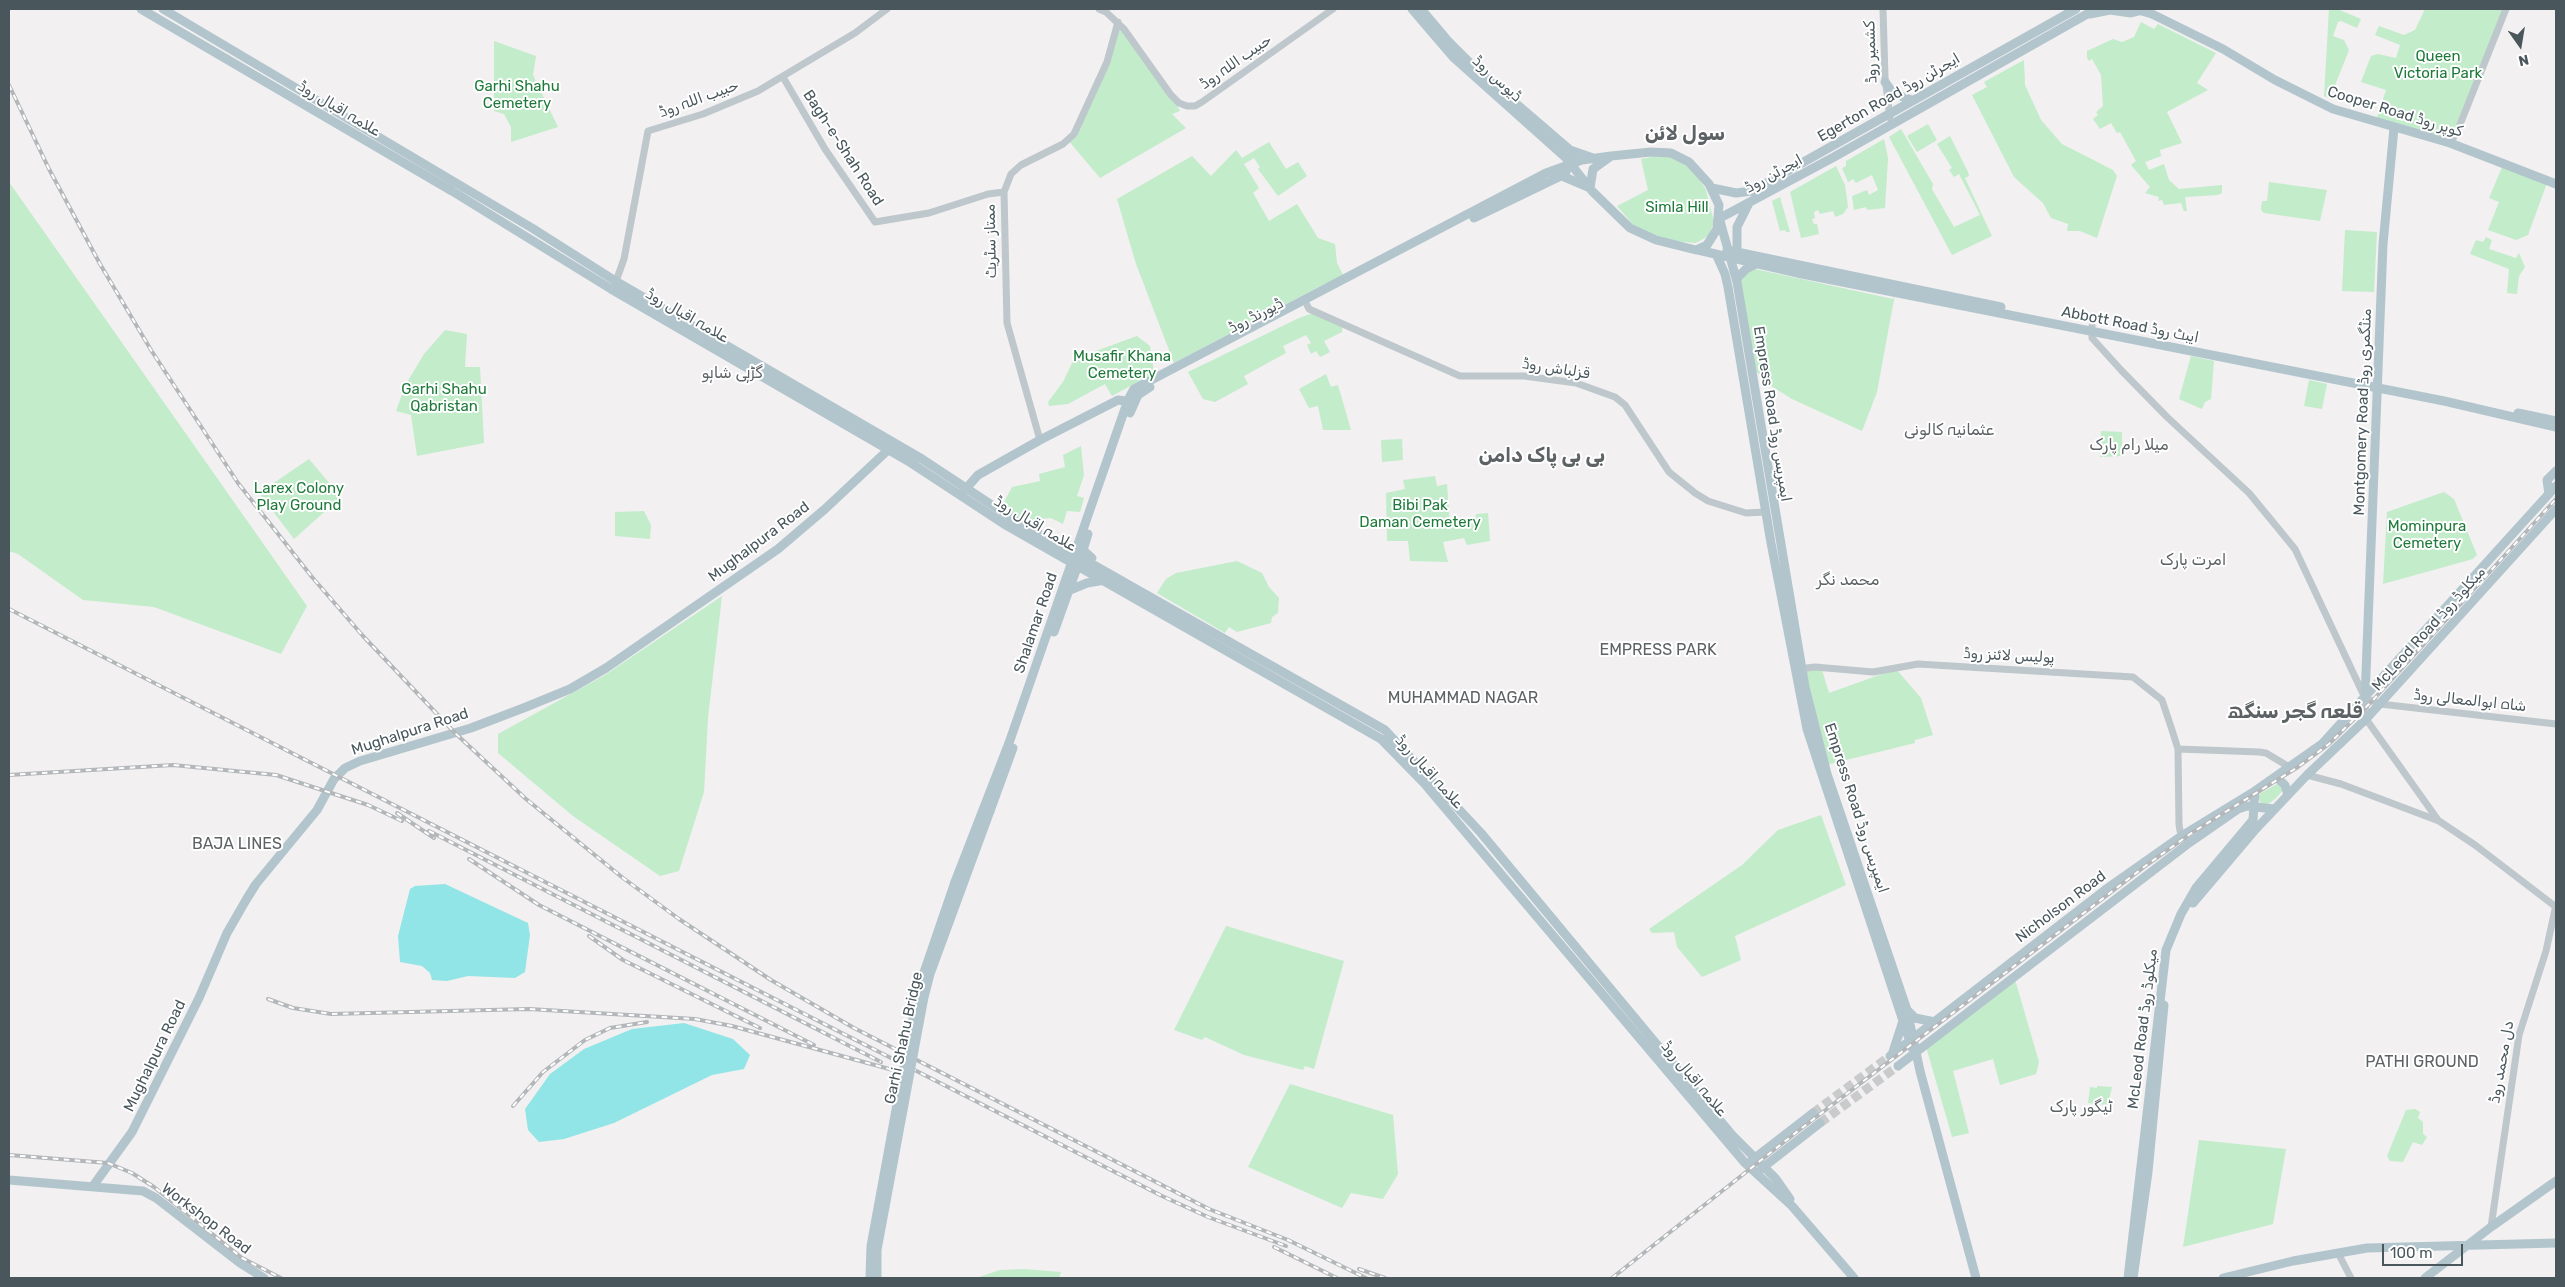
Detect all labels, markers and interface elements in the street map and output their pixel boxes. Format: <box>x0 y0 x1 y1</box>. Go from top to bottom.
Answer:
street label: کشمیر روڈ <box>1861 20 1881 84</box>
north arrow <box>2495 20 2545 70</box>
street label: حبیب اللہ روڈ <box>1197 31 1275 93</box>
park label: Queen Victoria Park <box>2394 48 2482 83</box>
street label: Egerton Road ایجرٹن روڈ <box>1815 50 1963 146</box>
text: N <box>2517 51 2530 70</box>
street label: ڈیوس روڈ <box>1469 52 1525 106</box>
street label: حبیب اللہ روڈ <box>657 76 741 122</box>
street label: علامہ اقبال روڈ <box>295 77 383 141</box>
park label: Garhi Shahu Cemetery <box>474 78 560 113</box>
street label: Cooper Road کوپر روڈ <box>2325 83 2465 141</box>
street label: Bagh-e-Shah Road <box>799 87 887 209</box>
district label: سول لائن <box>1645 122 1725 146</box>
street label: ایجرٹن روڈ <box>1742 151 1806 197</box>
park label: Simla Hill <box>1645 199 1709 217</box>
street label: ممتاز سٹریٹ <box>981 204 1001 278</box>
street label: علامہ اقبال روڈ <box>642 285 732 347</box>
street label: ڈیورنڈ روڈ <box>1226 295 1286 337</box>
street label: Abbott Road ایبٹ روڈ <box>2060 303 2200 347</box>
street label: Montgomery Road منٹگمری روڈ <box>2350 308 2376 516</box>
street label: Empress Road ایمپریس روڈ <box>1749 325 1795 503</box>
park label: Musafir Khana Cemetery <box>1073 348 1171 383</box>
street label: قزلباش روڈ <box>1521 355 1591 383</box>
district label: گڑہی شاہو <box>701 363 763 383</box>
park label: Garhi Shahu Qabristan <box>401 381 487 416</box>
district label: عثمانیہ کالونی <box>1904 420 1994 440</box>
district label: میلا رام پارک <box>2089 435 2169 455</box>
district label: بی بی پاک دامن <box>1479 444 1605 468</box>
park label: Larex Colony Play Ground <box>254 480 344 515</box>
street label: علامہ اقبال روڈ <box>991 492 1079 556</box>
park label: Bibi Pak Daman Cemetery <box>1359 497 1481 532</box>
street label: Mughalpura Road <box>705 498 813 586</box>
park label: Mominpura Cemetery <box>2388 518 2466 553</box>
district label: امرت پارک <box>2160 550 2226 570</box>
street label: McLeod Road میکلوڈ روڈ <box>2368 563 2490 695</box>
street label: Shalamar Road <box>1010 570 1062 676</box>
district label: محمد نگر <box>1817 570 1879 590</box>
district label: EMPRESS PARK <box>1592 640 1724 660</box>
street label: پولیس لائنز روڈ <box>1963 645 2055 667</box>
street label: شاہ ابوالمعالی روڈ <box>2413 686 2527 716</box>
district label: MUHAMMAD NAGAR <box>1379 688 1547 708</box>
district label: قلعہ گجر سنگھ <box>2228 700 2362 724</box>
street label: Mughalpura Road <box>349 705 471 759</box>
street label: Empress Road ایمپریس روڈ <box>1820 721 1892 895</box>
street label: علامہ اقبال روڈ <box>1391 731 1467 813</box>
district label: BAJA LINES <box>186 834 288 854</box>
street label: Nicholson Road <box>2012 867 2110 947</box>
street label: McLeod Road میکلوڈ روڈ <box>2124 948 2162 1110</box>
street label: Garhi Shahu Bridge <box>881 970 927 1106</box>
street label: Mughalpura Road <box>120 997 190 1115</box>
street label: دل محمد روڈ <box>2486 1020 2518 1104</box>
street label: علامہ اقبال روڈ <box>1657 1038 1731 1120</box>
district label: PATHI GROUND <box>2358 1052 2486 1072</box>
district label: ٹیگور پارک <box>2049 1097 2113 1117</box>
street label: Workshop Road <box>158 1180 254 1258</box>
scale bar <box>2385 1234 2466 1266</box>
text: 100 m <box>2390 1244 2432 1262</box>

